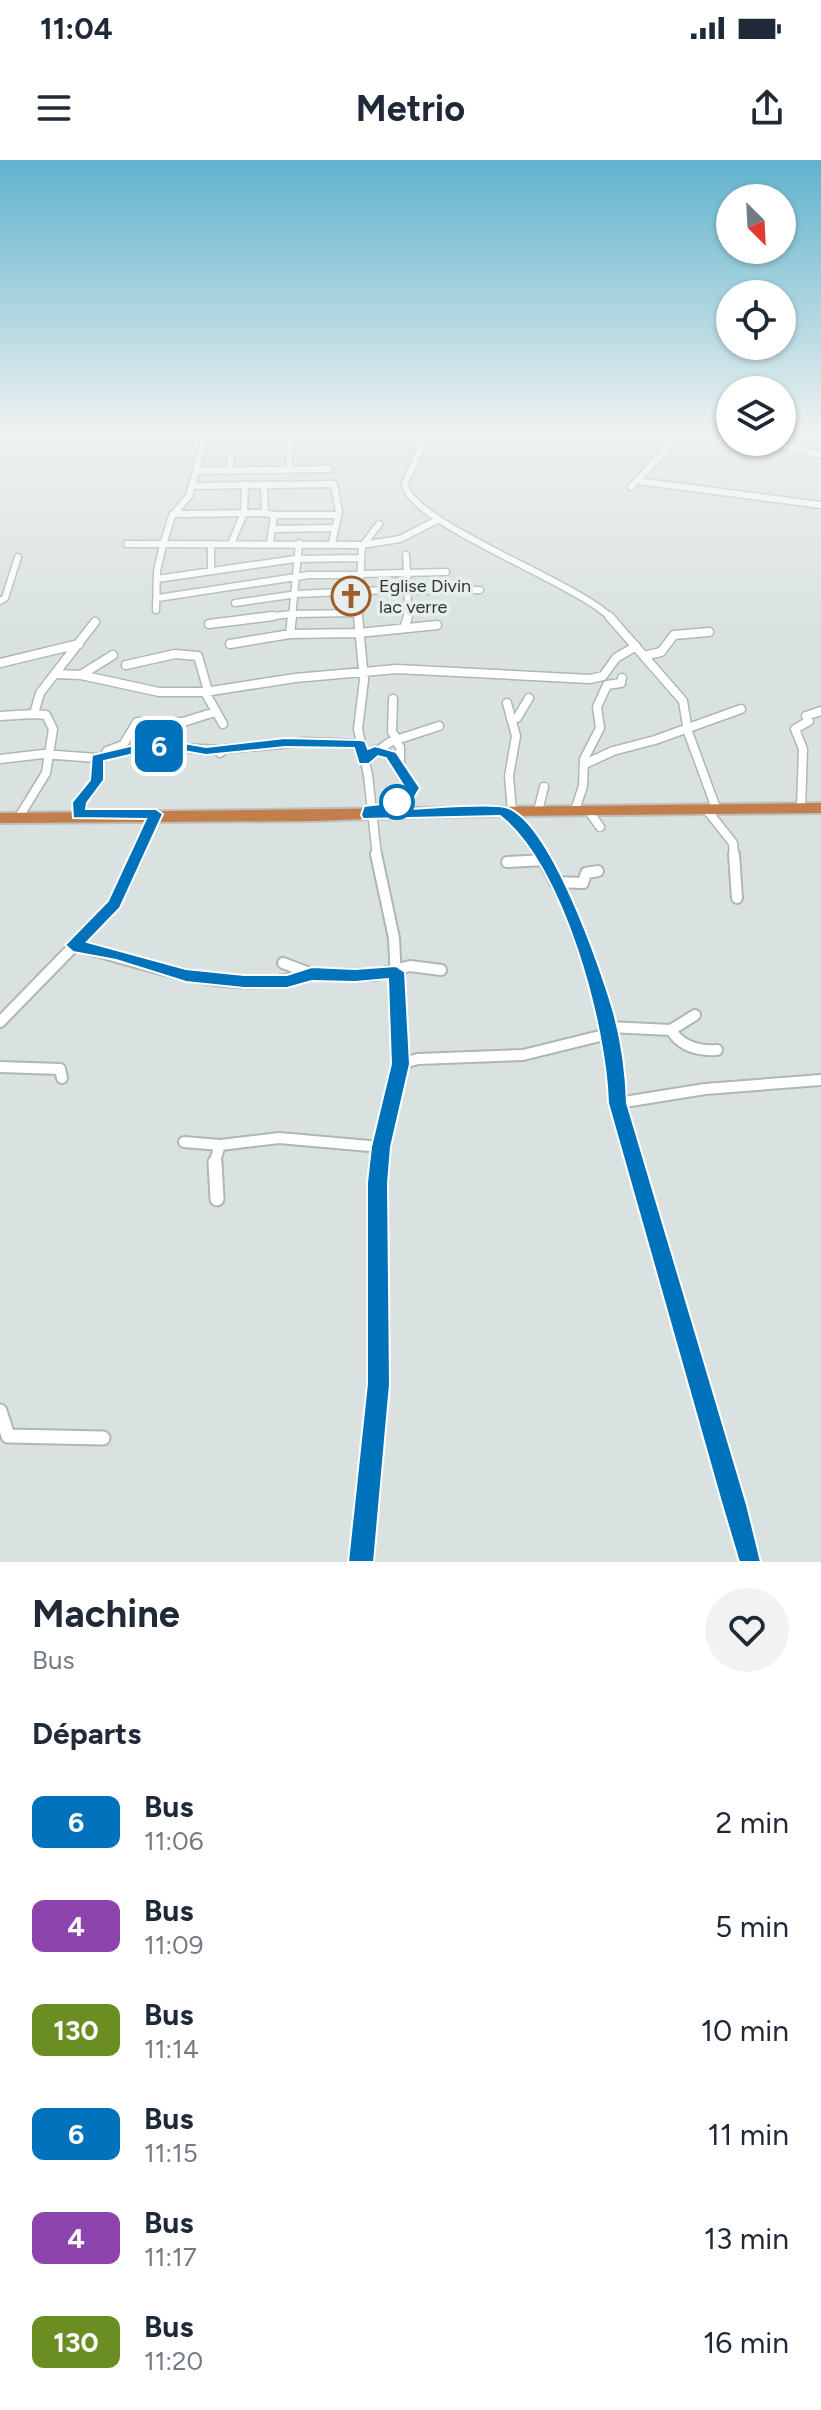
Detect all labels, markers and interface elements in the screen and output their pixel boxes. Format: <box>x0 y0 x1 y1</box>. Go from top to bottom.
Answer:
text: 11:04 <box>40 10 113 47</box>
icon: menu <box>32 86 76 130</box>
icon: share <box>745 86 789 130</box>
text: Metrio <box>356 87 465 130</box>
north arrow <box>716 184 796 264</box>
map controls <box>716 184 796 456</box>
button: locate <box>716 280 796 360</box>
button: layers <box>716 376 796 456</box>
church icon: Eglise Divin lac verre <box>330 575 372 617</box>
place label: Eglise Divin lac verre <box>379 575 471 618</box>
line badge: 6 <box>133 720 185 772</box>
text: 6 <box>151 729 167 763</box>
unlabelled marker <box>380 785 414 819</box>
button: heart <box>705 1588 789 1672</box>
text: Machine <box>32 1591 180 1637</box>
text: Bus <box>32 1644 75 1676</box>
text: Départs <box>32 1715 141 1752</box>
text: Bus <box>144 1788 193 1825</box>
text: 2 min <box>716 1804 789 1841</box>
text: 6 <box>68 1805 84 1839</box>
text: 11:06 <box>144 1825 203 1857</box>
text: Bus <box>144 1892 193 1929</box>
text: 5 min <box>715 1908 789 1945</box>
text: 4 <box>67 1909 85 1943</box>
text: 11:09 <box>144 1929 203 1961</box>
text: Bus <box>144 1996 193 2033</box>
text: 10 min <box>701 2012 789 2049</box>
text: 130 <box>53 2013 99 2047</box>
text: 11:14 <box>144 2033 199 2065</box>
text: Bus <box>144 2100 193 2137</box>
text: 11 min <box>708 2116 789 2153</box>
text: 6 <box>68 2117 84 2151</box>
text: 11:15 <box>144 2137 198 2169</box>
text: Bus <box>144 2204 193 2241</box>
text: 13 min <box>704 2220 789 2257</box>
text: 4 <box>67 2221 85 2255</box>
text: 11:17 <box>144 2241 197 2273</box>
text: Bus <box>144 2308 193 2345</box>
text: 16 min <box>703 2324 789 2361</box>
text: 130 <box>53 2325 99 2359</box>
text: 11:20 <box>144 2345 203 2377</box>

